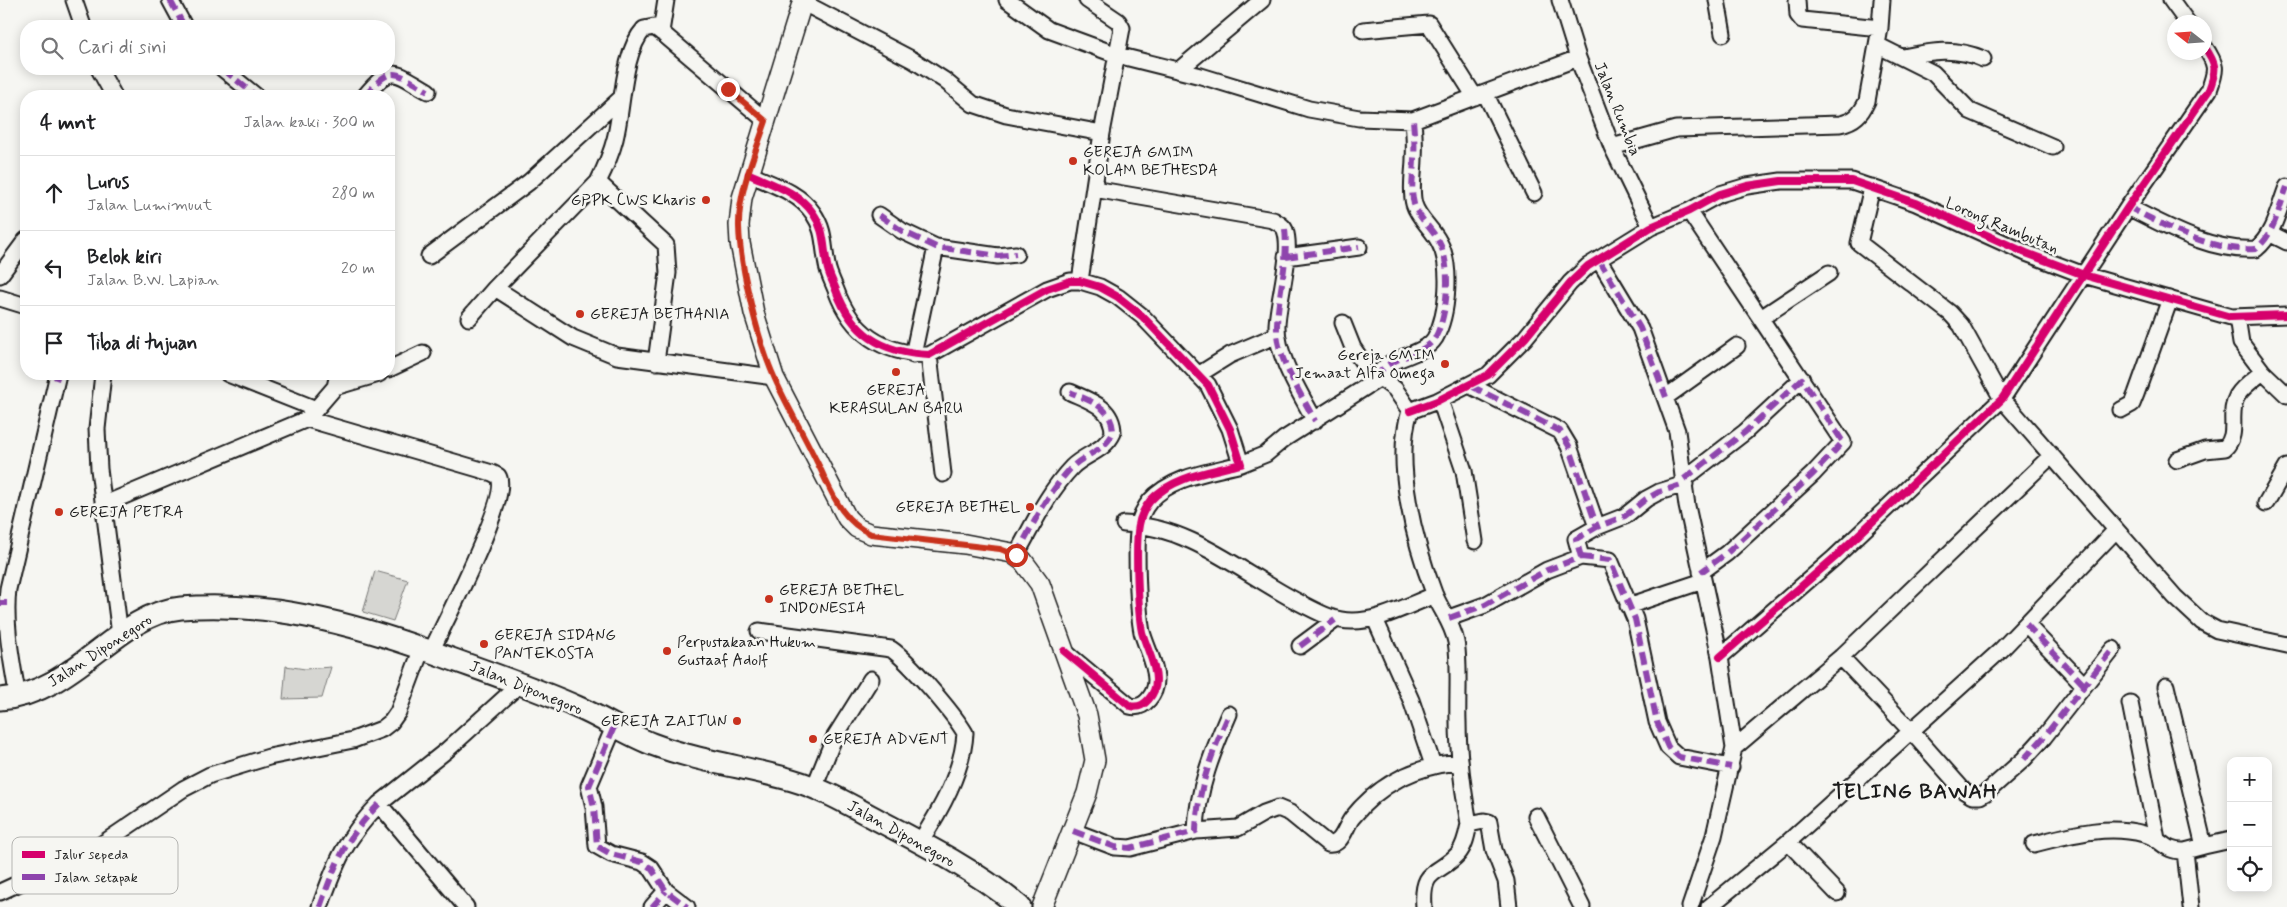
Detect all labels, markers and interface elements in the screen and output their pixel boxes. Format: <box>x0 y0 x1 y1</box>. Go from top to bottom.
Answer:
north arrow <box>2167 15 2212 60</box>
search box <box>20 20 395 75</box>
icon: search <box>38 34 66 62</box>
text: Cari di sini <box>78 35 166 60</box>
street label: Jalan Rumbia <box>1589 59 1645 159</box>
route end <box>717 78 740 101</box>
text: 4 mnt <box>40 109 96 137</box>
text: Jalan kaki · 300 m <box>243 112 375 133</box>
place label: GEREJA GMIM KOLAM BETHESDA <box>1083 142 1218 181</box>
marker: GEREJA GMIM KOLAM BETHESDA <box>1067 155 1079 167</box>
text: Lurus <box>87 170 129 195</box>
icon: ahead <box>40 179 68 207</box>
text: 280 m <box>332 183 375 204</box>
place label: GPPK CWS Kharis <box>571 190 696 211</box>
street label: Lorong Rambutan <box>1942 193 2062 260</box>
marker: GPPK CWS Kharis <box>700 194 712 206</box>
text: Jalan Lumimuut <box>87 195 212 216</box>
text: Belok kiri <box>87 245 162 270</box>
icon: left <box>40 254 68 282</box>
text: 20 m <box>341 258 375 279</box>
text: Jalan B.W. Lapian <box>87 270 220 291</box>
place label: GEREJA BETHANIA <box>590 304 730 325</box>
marker: GEREJA BETHANIA <box>574 308 586 320</box>
icon: arrive <box>40 329 68 357</box>
text: Tiba di tujuan <box>87 331 198 356</box>
place label: Gereja GMIM Jemaat Alfa Omega <box>1295 345 1435 385</box>
marker: Gereja GMIM Jemaat Alfa Omega <box>1439 358 1451 370</box>
marker: GEREJA KERASULAN BARU <box>890 366 902 378</box>
place label: GEREJA KERASULAN BARU <box>829 380 963 419</box>
place label: GEREJA BETHEL <box>895 497 1020 518</box>
marker: GEREJA BETHEL <box>1024 501 1036 513</box>
place label: GEREJA PETRA <box>69 502 184 523</box>
marker: GEREJA PETRA <box>53 506 65 518</box>
route start <box>1005 544 1028 567</box>
place label: GEREJA BETHEL INDONESIA <box>779 580 904 619</box>
marker: GEREJA BETHEL INDONESIA <box>763 593 775 605</box>
street label: Jalan Diponegoro <box>44 609 156 693</box>
place label: GEREJA SIDANG PANTEKOSTA <box>494 625 616 664</box>
place label: Perpustakaan Hukum Gustaaf Adolf <box>677 632 816 671</box>
marker: GEREJA SIDANG PANTEKOSTA <box>478 638 490 650</box>
marker: Perpustakaan Hukum Gustaaf Adolf <box>661 645 673 657</box>
street label: Jalan Diponegoro <box>466 656 586 720</box>
place label: GEREJA ZAITUN <box>600 711 728 732</box>
marker: GEREJA ZAITUN <box>731 715 743 727</box>
place label: GEREJA ADVENT <box>823 729 949 750</box>
marker: GEREJA ADVENT <box>807 733 819 745</box>
map controls <box>2227 757 2272 892</box>
button: + <box>2227 757 2272 802</box>
district label: TELING BAWAH <box>1832 778 1998 806</box>
street label: Jalan Diponegoro <box>843 796 959 872</box>
button: − <box>2227 802 2272 847</box>
legend <box>12 837 178 894</box>
text: Jalur sepeda <box>54 846 128 864</box>
button: locate <box>2227 847 2272 892</box>
text: Jalan setapak <box>54 869 138 887</box>

